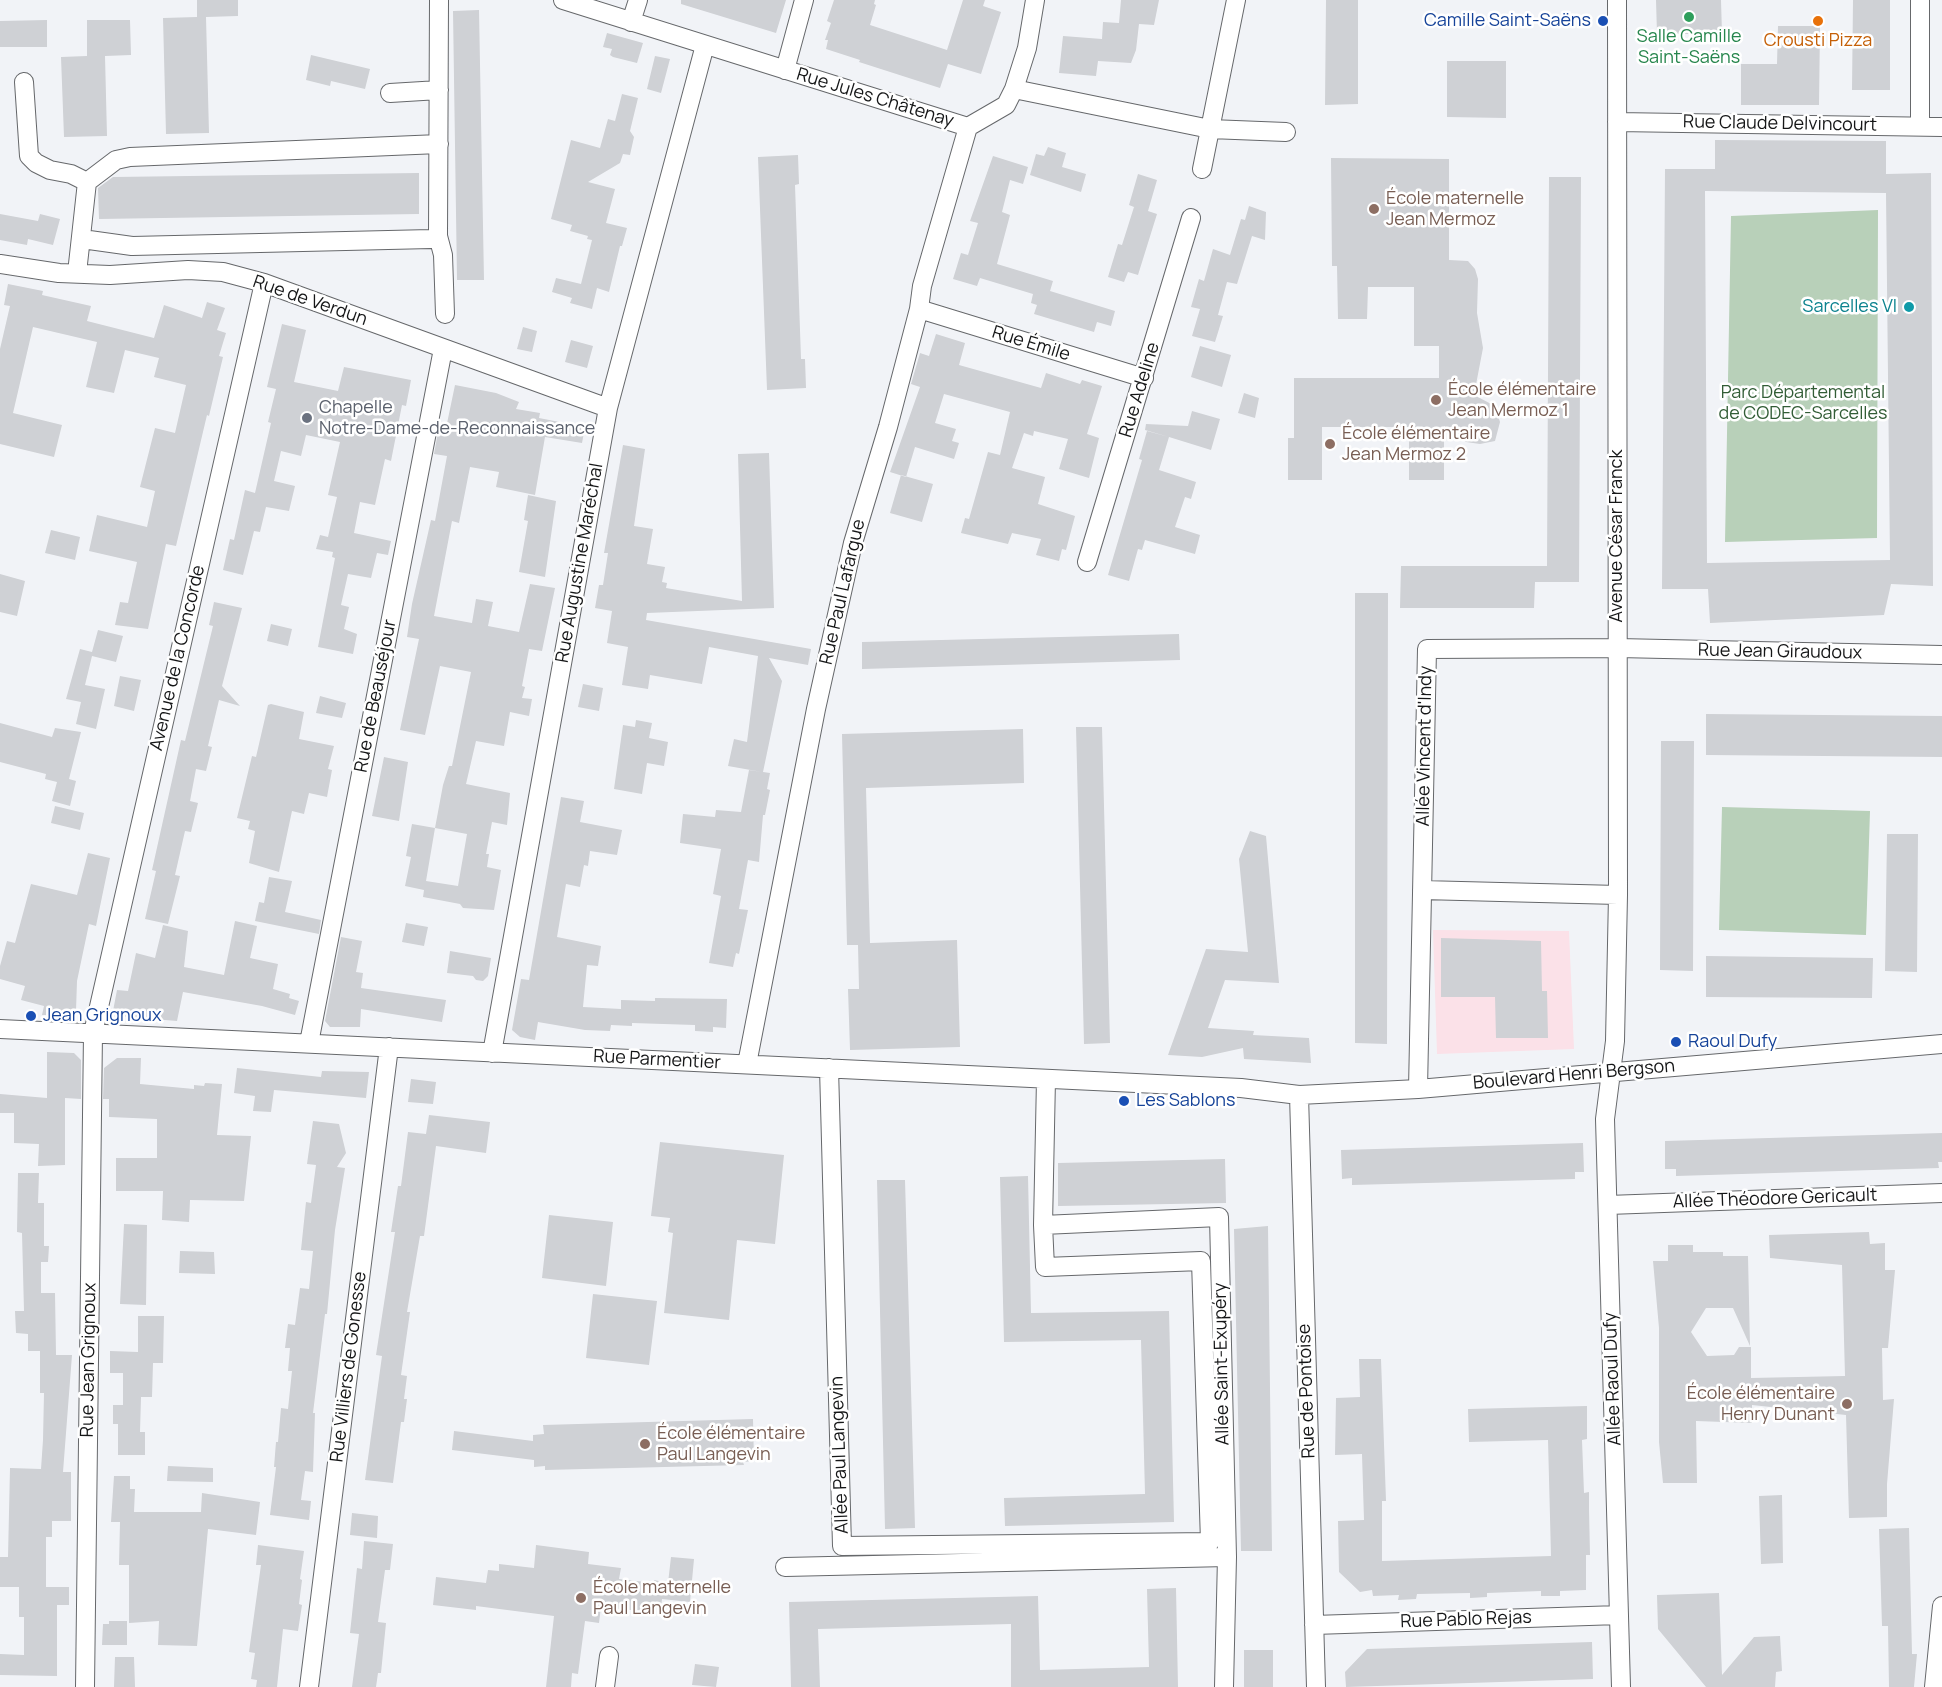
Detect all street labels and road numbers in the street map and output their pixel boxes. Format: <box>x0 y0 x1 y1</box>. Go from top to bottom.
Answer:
street label: Rue Jules Châtenay <box>794 64 956 132</box>
street label: Rue Claude Delvincourt <box>1683 112 1877 136</box>
street label: Rue de Verdun <box>250 271 370 331</box>
street label: Rue Émile <box>989 322 1073 366</box>
street label: Rue Adeline <box>1115 340 1165 440</box>
street label: Avenue César Franck <box>1606 450 1628 622</box>
street label: Rue Augustine Maréchal <box>552 462 608 664</box>
street label: Rue Paul Lafargue <box>816 517 870 667</box>
street label: Avenue de la Concorde <box>146 563 210 753</box>
street label: Rue de Beauséjour <box>351 618 401 774</box>
street label: Rue Jean Giraudoux <box>1698 640 1862 664</box>
street label: Allée Vincent d'Indy <box>1413 665 1437 827</box>
street label: Rue Parmentier <box>593 1046 721 1074</box>
street label: Boulevard Henri Bergson <box>1472 1055 1676 1095</box>
street label: Allée Théodore Gericault <box>1672 1185 1878 1213</box>
street label: Rue Villiers de Gonesse <box>327 1270 371 1464</box>
street label: Allée Saint-Exupéry <box>1210 1282 1234 1446</box>
street label: Rue Jean Grignoux <box>77 1283 101 1437</box>
street label: Allée Raoul Dufy <box>1600 1312 1626 1446</box>
street label: Rue de Pontoise <box>1294 1323 1320 1459</box>
street label: Allée Paul Langevin <box>826 1376 854 1534</box>
street label: Rue Pablo Rejas <box>1400 1607 1532 1633</box>

